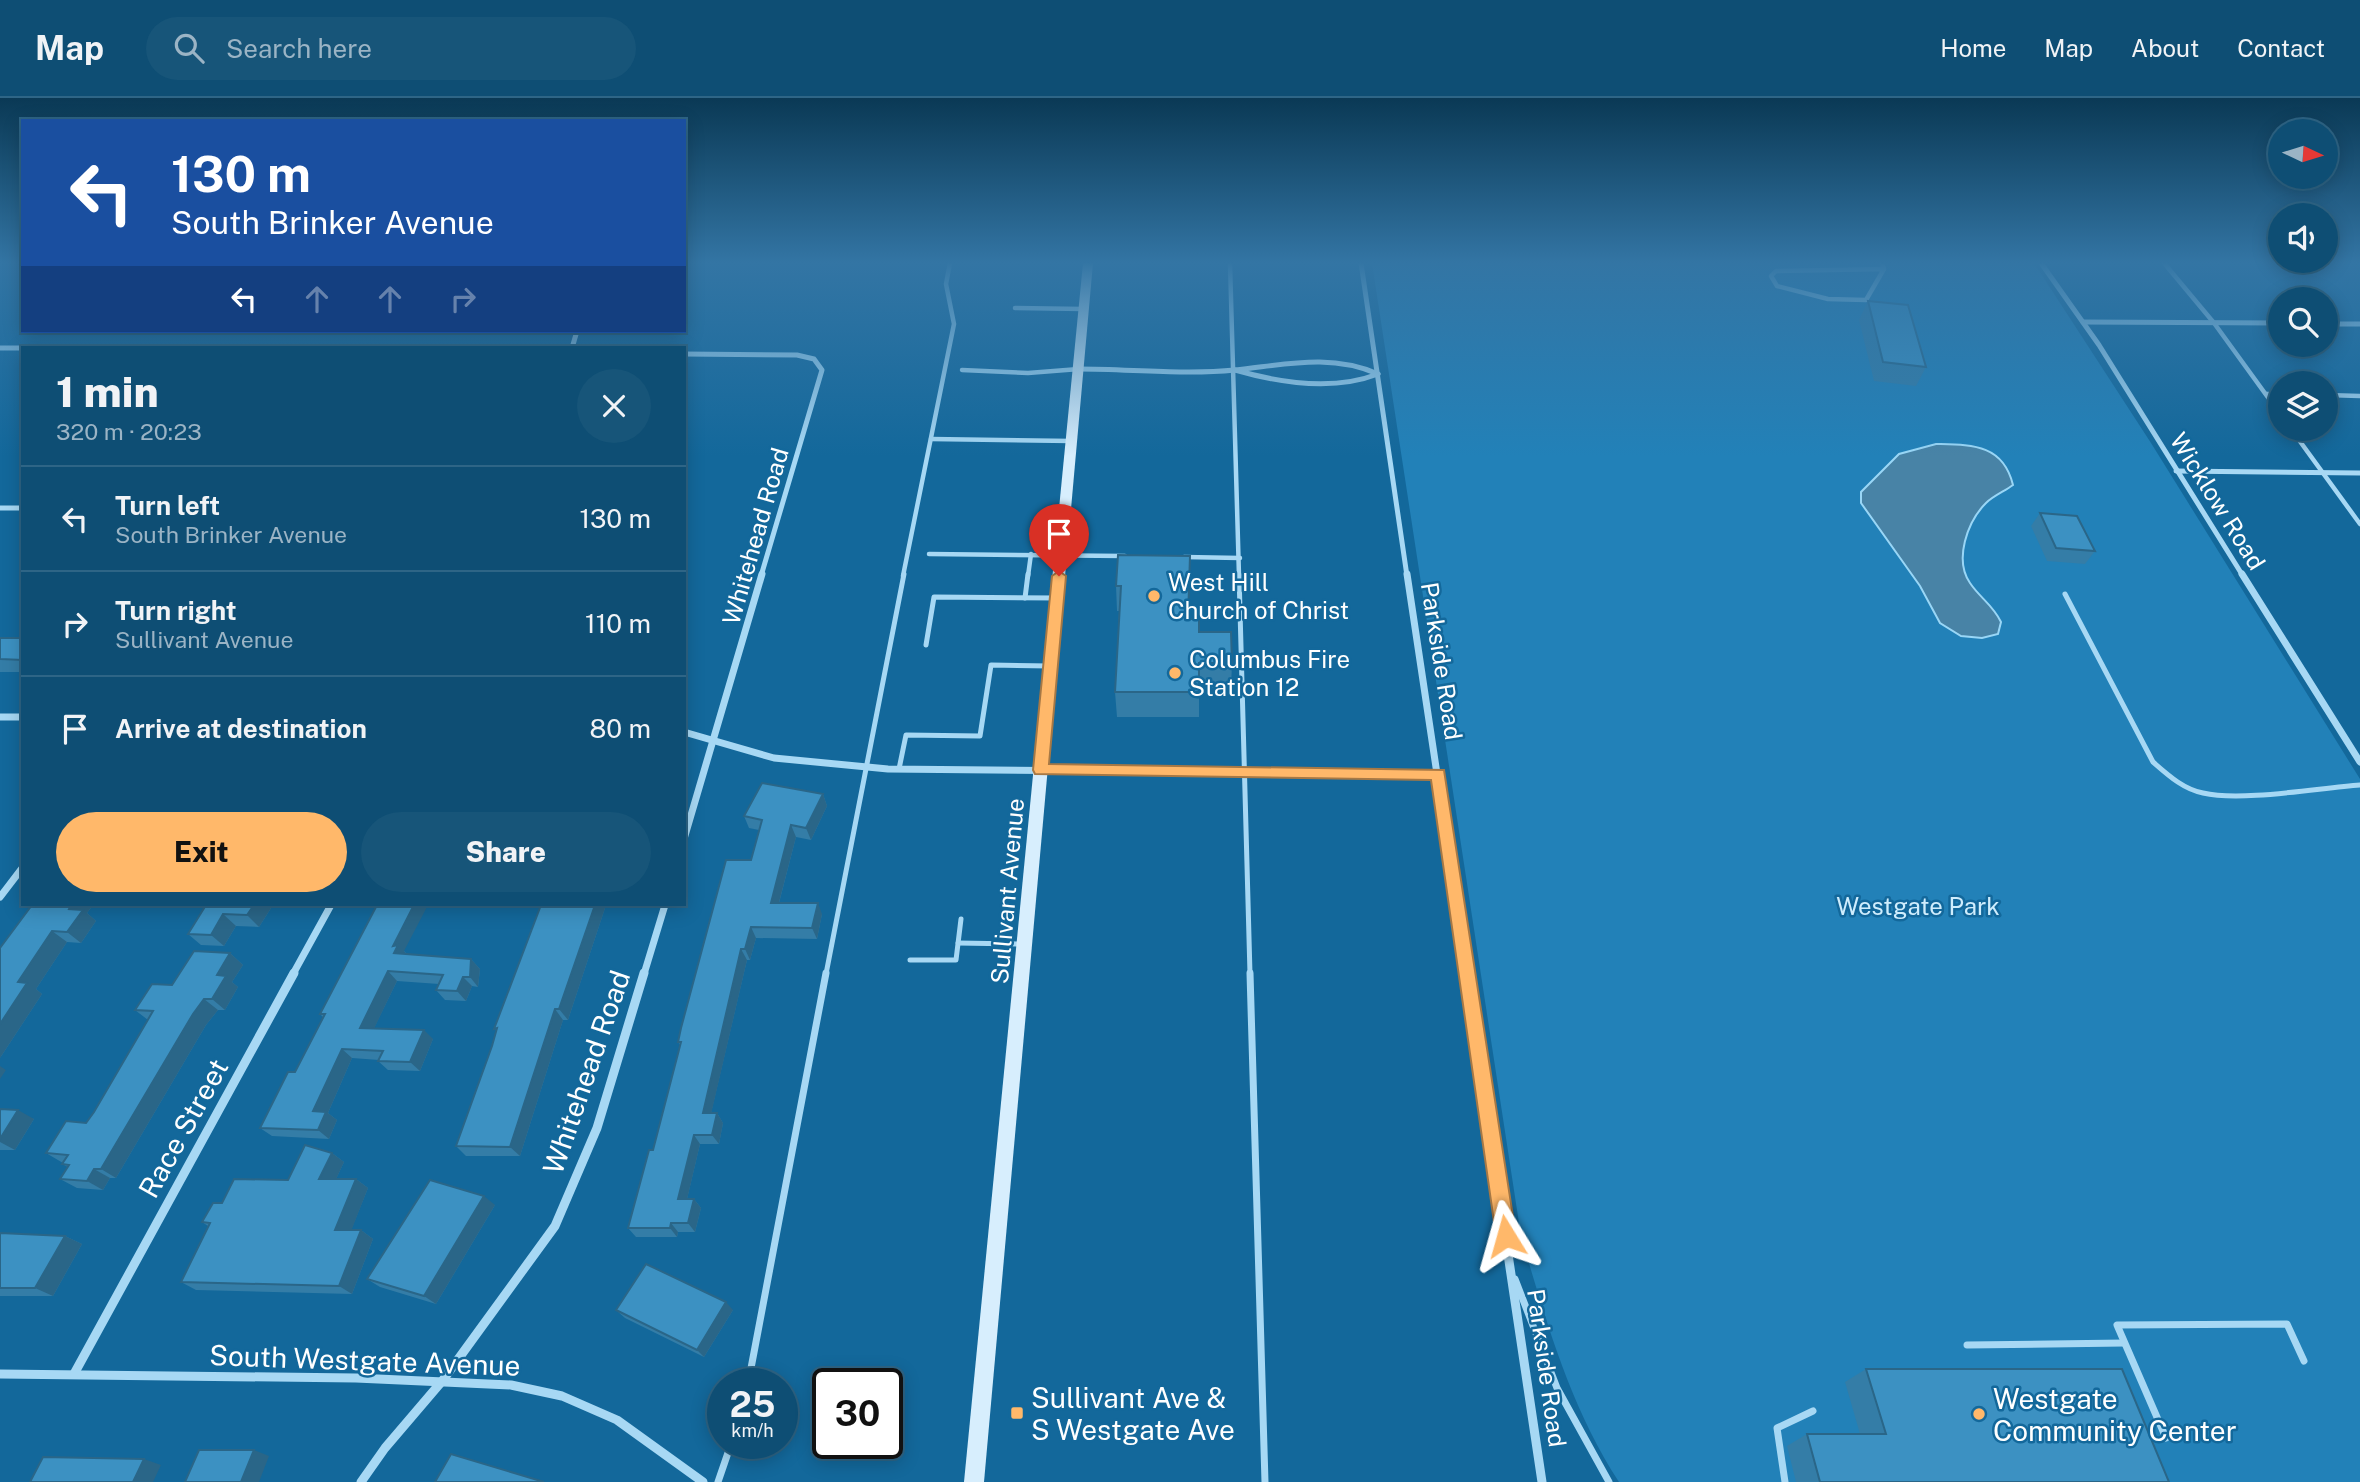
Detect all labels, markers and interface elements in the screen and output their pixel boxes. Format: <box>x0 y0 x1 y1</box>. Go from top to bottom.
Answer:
search box <box>146 17 636 80</box>
text: Map <box>35 29 104 67</box>
icon: search <box>170 29 208 67</box>
text: Search here <box>226 33 372 64</box>
text: Home <box>1940 34 2006 62</box>
text: Map <box>2044 34 2093 62</box>
text: About <box>2131 34 2199 62</box>
text: Contact <box>2237 34 2325 62</box>
north arrow <box>2268 119 2338 189</box>
map controls <box>2268 119 2338 441</box>
text: 130 m <box>171 145 311 203</box>
icon: left <box>56 147 147 238</box>
button: sound <box>2268 203 2338 273</box>
text: South Brinker Avenue <box>171 204 494 241</box>
icon: left <box>225 280 263 318</box>
icon: ahead <box>298 280 336 318</box>
icon: ahead <box>371 280 409 318</box>
icon: right <box>444 280 482 318</box>
button: search <box>2268 287 2338 357</box>
text: 1 min <box>56 367 159 416</box>
button: close <box>577 369 651 443</box>
button: layers <box>2268 371 2338 441</box>
text: 320 m · 20:23 <box>56 418 202 445</box>
street label: Wicklow Road <box>2165 427 2271 575</box>
street label: Whitehead Road <box>716 444 794 628</box>
text: Turn left <box>115 490 220 521</box>
icon: left <box>56 500 94 538</box>
text: 130 m <box>579 503 651 534</box>
pin <box>1029 504 1089 576</box>
icon: arrive <box>1040 515 1078 553</box>
text: South Brinker Avenue <box>115 521 347 548</box>
place label: West Hill Church of Christ <box>1168 568 1349 624</box>
street label: Parkside Road <box>1416 580 1468 742</box>
marker: West Hill Church of Christ <box>1146 588 1162 604</box>
text: Turn right <box>115 595 237 626</box>
icon: right <box>56 605 94 643</box>
text: 110 m <box>585 608 651 639</box>
text: Sullivant Avenue <box>115 626 293 653</box>
place label: Columbus Fire Station 12 <box>1189 645 1350 701</box>
marker: Columbus Fire Station 12 <box>1167 665 1183 681</box>
icon: arrive <box>56 710 94 748</box>
text: Arrive at destination <box>115 713 367 744</box>
text: 80 m <box>590 713 651 744</box>
street label: Sullivant Avenue <box>985 797 1029 985</box>
button: Exit <box>56 812 347 892</box>
button: Share <box>361 812 651 892</box>
park label: Westgate Park <box>1836 892 2000 920</box>
street label: Whitehead Road <box>536 966 636 1178</box>
street label: Race Street <box>131 1053 235 1203</box>
position arrow <box>1469 1199 1543 1273</box>
street label: Parkside Road <box>1522 1287 1572 1449</box>
street label: South Westgate Avenue <box>209 1338 521 1382</box>
speed limit sign: 30 <box>812 1368 903 1459</box>
place label: Sullivant Ave & S Westgate Ave <box>1031 1381 1235 1446</box>
place label: Westgate Community Center <box>1993 1382 2237 1447</box>
text: 25 <box>730 1384 775 1425</box>
marker: Sullivant Ave & S Westgate Ave <box>1009 1405 1025 1421</box>
marker: Westgate Community Center <box>1971 1406 1987 1422</box>
text: km/h <box>731 1420 774 1441</box>

